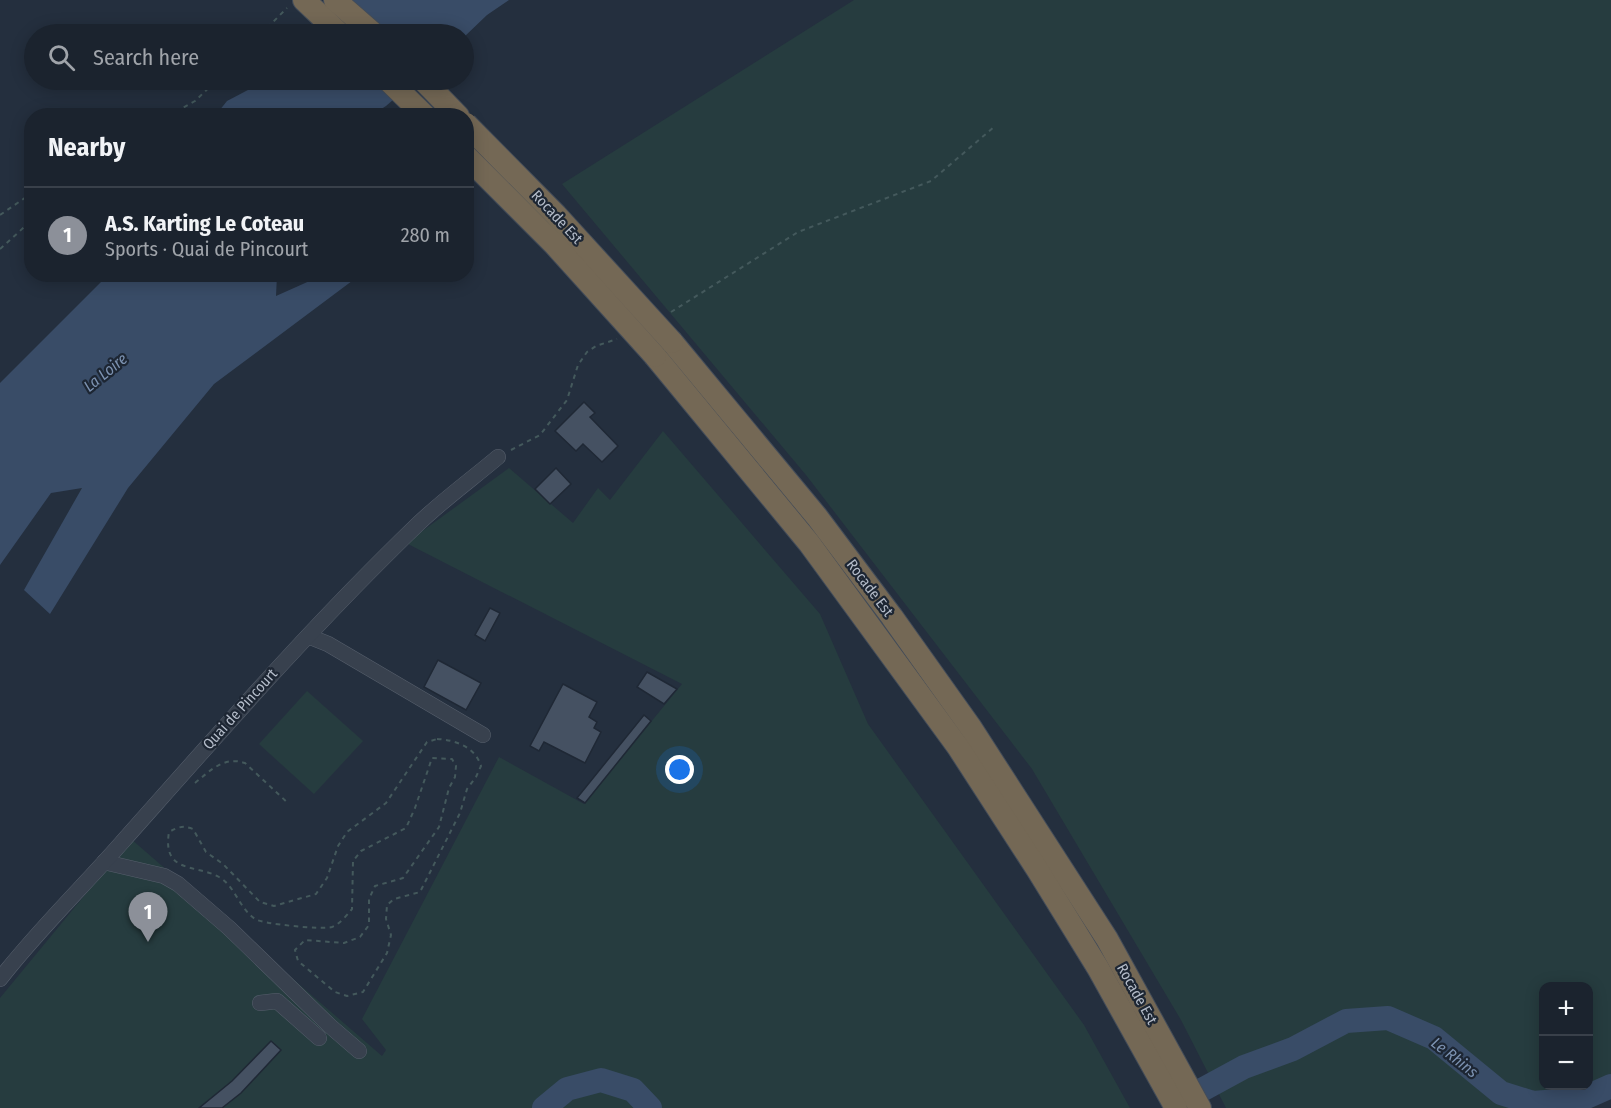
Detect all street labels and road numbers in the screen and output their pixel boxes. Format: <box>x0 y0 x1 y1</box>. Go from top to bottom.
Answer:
street label: Rocade Est <box>528 186 586 248</box>
street label: Rocade Est <box>843 556 897 620</box>
street label: Quai de Pincourt <box>199 665 281 753</box>
street label: Rocade Est <box>1113 960 1161 1028</box>

